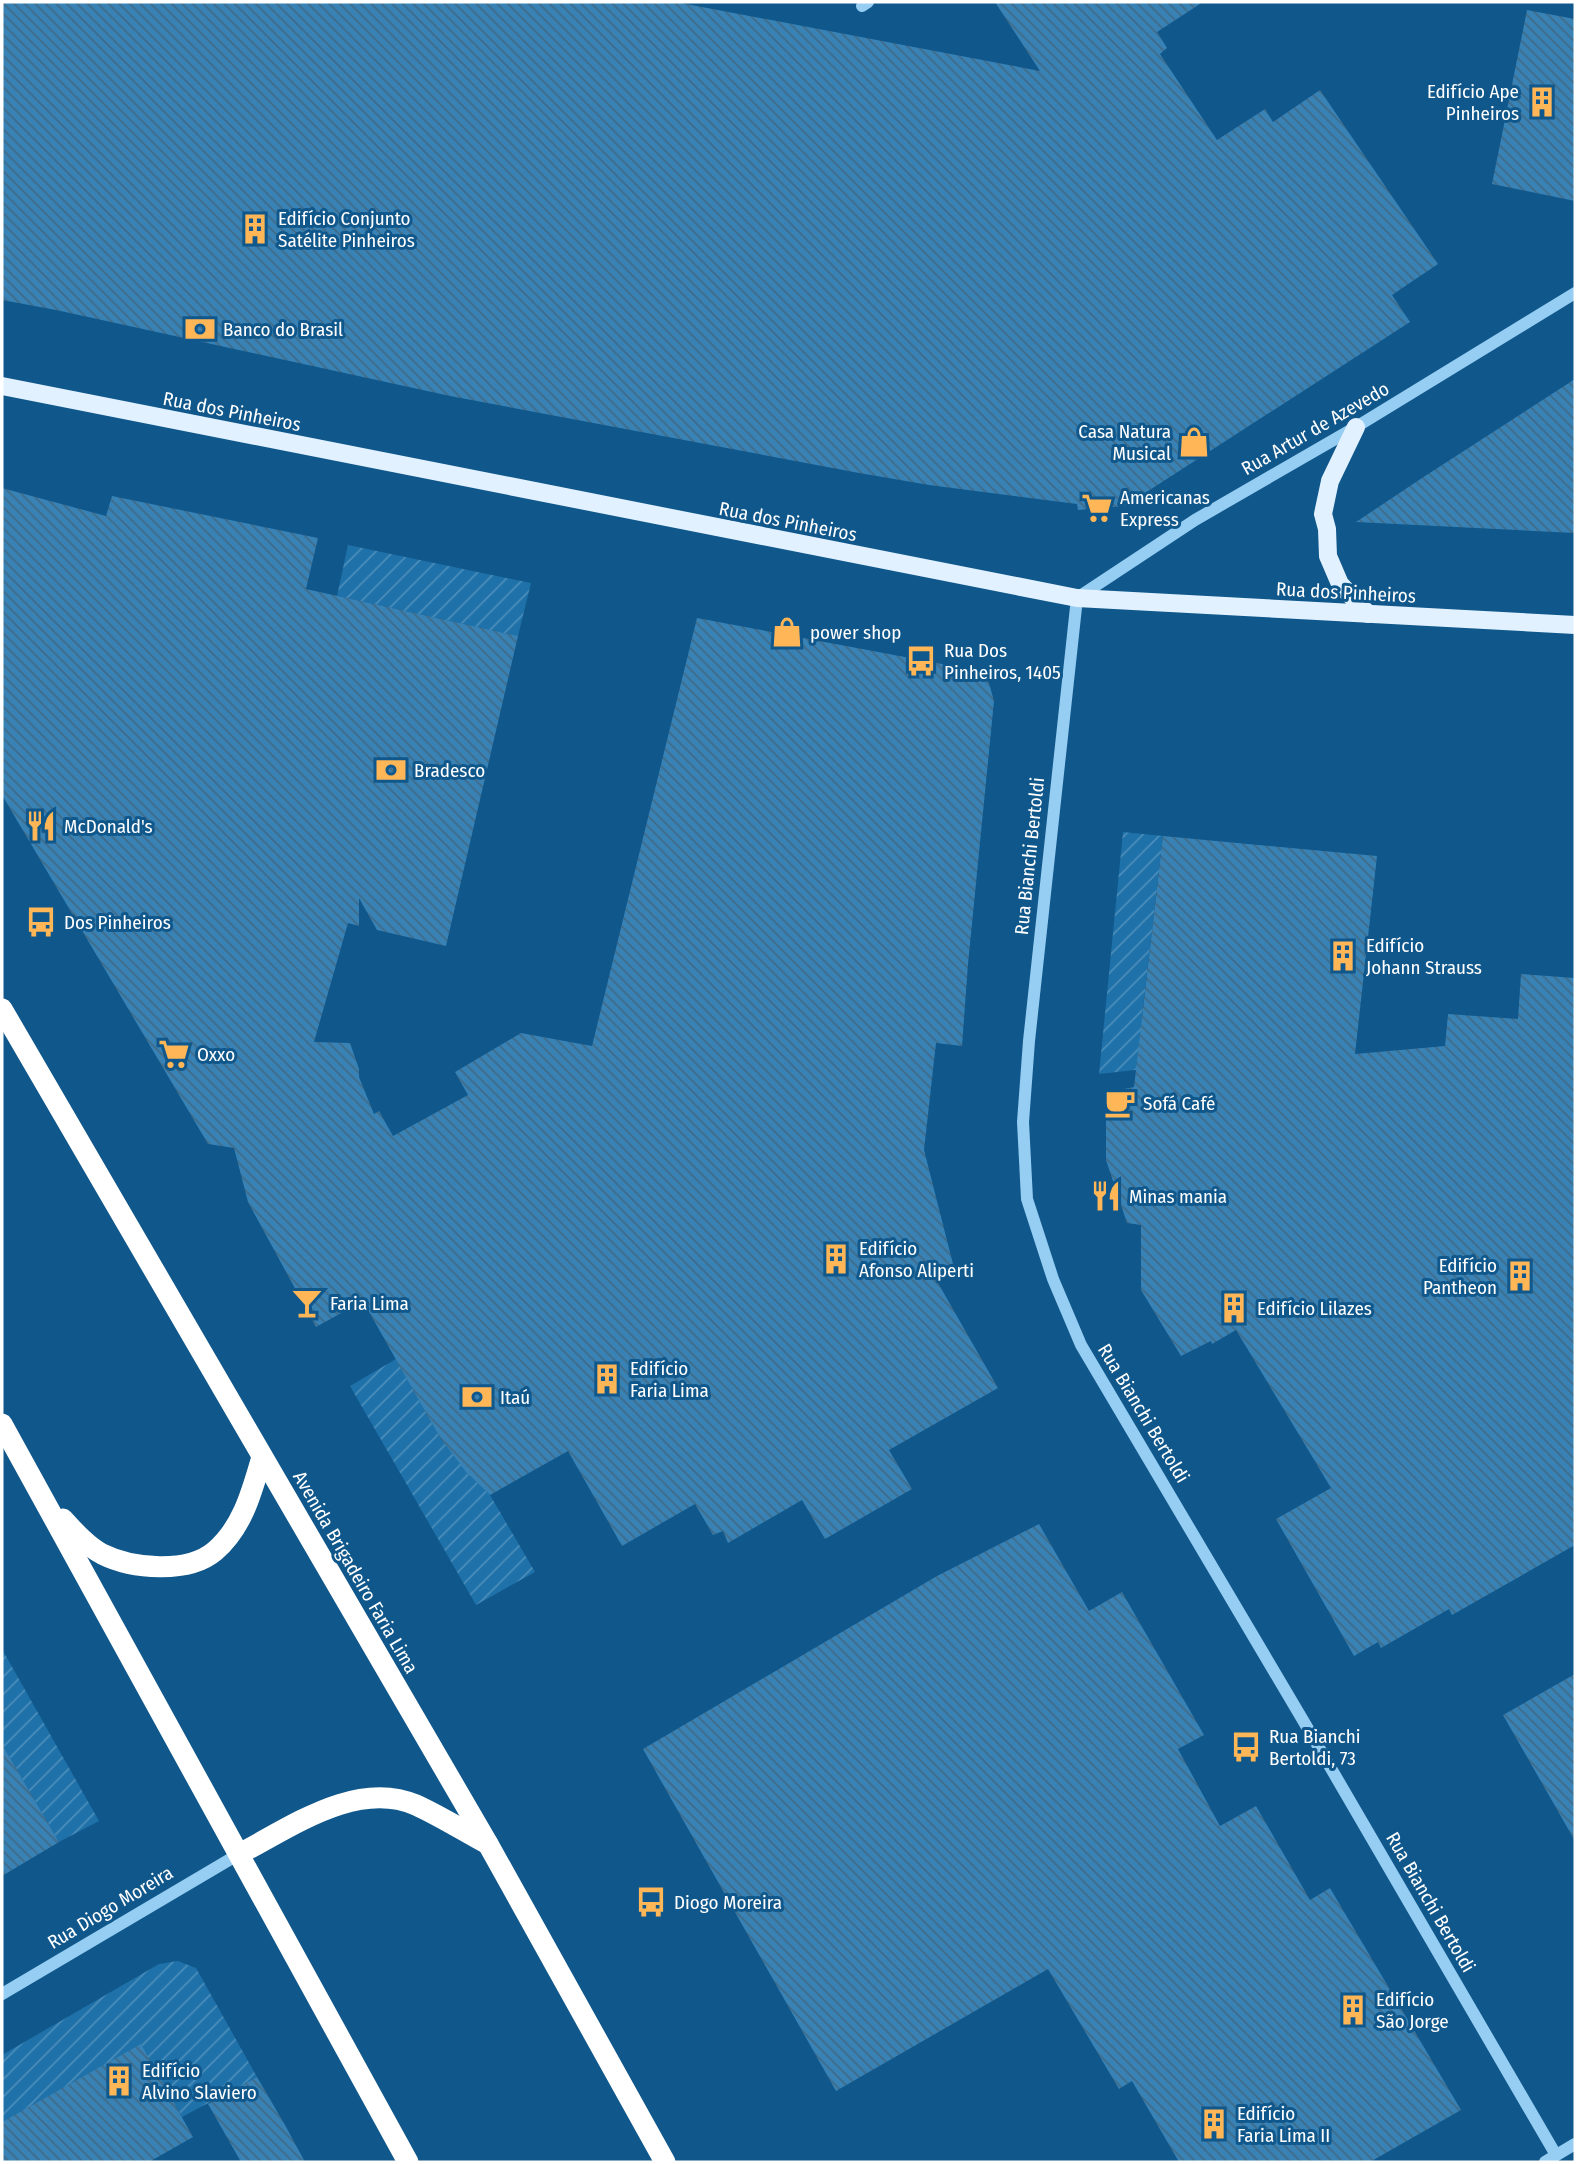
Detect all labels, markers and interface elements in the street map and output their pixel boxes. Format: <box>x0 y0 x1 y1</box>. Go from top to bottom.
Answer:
place label: Edifício Ape Pinheiros <box>1427 80 1519 125</box>
building icon: Edifício Ape Pinheiros <box>1525 85 1559 119</box>
place label: Edifício Conjunto Satélite Pinheiros <box>278 207 415 252</box>
building icon: Edifício Conjunto Satélite Pinheiros <box>238 212 272 246</box>
bank icon: Banco do Brasil <box>183 312 217 346</box>
place label: Banco do Brasil <box>223 318 343 341</box>
street label: Rua Artur de Azevedo <box>1237 377 1393 480</box>
street label: Rua dos Pinheiros <box>161 387 303 436</box>
place label: Casa Natura Musical <box>1078 420 1171 465</box>
shop icon: Casa Natura Musical <box>1177 425 1211 459</box>
place label: Americanas Express <box>1120 486 1210 531</box>
supermarket icon: Americanas Express <box>1080 491 1114 525</box>
street label: Rua dos Pinheiros <box>717 497 859 546</box>
street label: Rua dos Pinheiros <box>1275 577 1416 608</box>
shop icon: power shop <box>770 615 804 649</box>
place label: power shop <box>810 621 901 644</box>
place label: Rua Dos Pinheiros, 1405 <box>944 639 1061 684</box>
bus stop icon: Rua Dos Pinheiros, 1405 <box>904 644 938 678</box>
bank icon: Bradesco <box>374 753 408 787</box>
place label: Bradesco <box>414 759 485 782</box>
street label: Rua Bianchi Bertoldi <box>1010 776 1049 936</box>
restaurant icon: McDonald's <box>24 809 58 843</box>
place label: McDonald's <box>64 815 153 838</box>
bus stop icon: Dos Pinheiros <box>24 905 58 939</box>
place label: Dos Pinheiros <box>64 911 171 934</box>
place label: Edifício Johann Strauss <box>1366 934 1482 979</box>
building icon: Edifício Johann Strauss <box>1326 939 1360 973</box>
supermarket icon: Oxxo <box>157 1037 191 1071</box>
place label: Oxxo <box>197 1043 235 1066</box>
cafe icon: Sofá Café <box>1103 1086 1137 1120</box>
place label: Sofá Café <box>1143 1092 1215 1115</box>
restaurant icon: Minas mania <box>1089 1179 1123 1213</box>
place label: Minas mania <box>1129 1185 1227 1208</box>
place label: Edifício Afonso Aliperti <box>859 1237 974 1282</box>
building icon: Edifício Afonso Aliperti <box>819 1242 853 1276</box>
place label: Edifício Pantheon <box>1423 1254 1497 1299</box>
building icon: Edifício Pantheon <box>1503 1259 1537 1293</box>
bar icon: Faria Lima <box>290 1286 324 1320</box>
building icon: Edifício Lilazes <box>1217 1291 1251 1325</box>
place label: Faria Lima <box>330 1292 409 1315</box>
place label: Edifício Lilazes <box>1257 1297 1372 1320</box>
street label: Rua Bianchi Bertoldi <box>1093 1340 1194 1487</box>
place label: Edifício Faria Lima <box>630 1357 709 1402</box>
building icon: Edifício Faria Lima <box>590 1362 624 1396</box>
bank icon: Itaú <box>460 1380 494 1414</box>
place label: Itaú <box>500 1386 530 1409</box>
street label: Avenida Brigadeiro Faria Lima <box>288 1467 423 1678</box>
place label: Rua Bianchi Bertoldi, 73 <box>1269 1725 1361 1770</box>
bus stop icon: Rua Bianchi Bertoldi, 73 <box>1229 1730 1263 1764</box>
street label: Rua Bianchi Bertoldi <box>1381 1828 1480 1977</box>
street label: Rua Diogo Moreira <box>43 1861 177 1954</box>
bus stop icon: Diogo Moreira <box>634 1885 668 1919</box>
place label: Diogo Moreira <box>674 1891 782 1914</box>
place label: Edifício São Jorge <box>1376 1988 1449 2033</box>
building icon: Edifício São Jorge <box>1336 1993 1370 2027</box>
place label: Edifício Alvino Slaviero <box>142 2059 257 2104</box>
building icon: Edifício Alvino Slaviero <box>102 2064 136 2098</box>
place label: Edifício Faria Lima II <box>1237 2102 1330 2147</box>
building icon: Edifício Faria Lima II <box>1197 2107 1231 2141</box>

